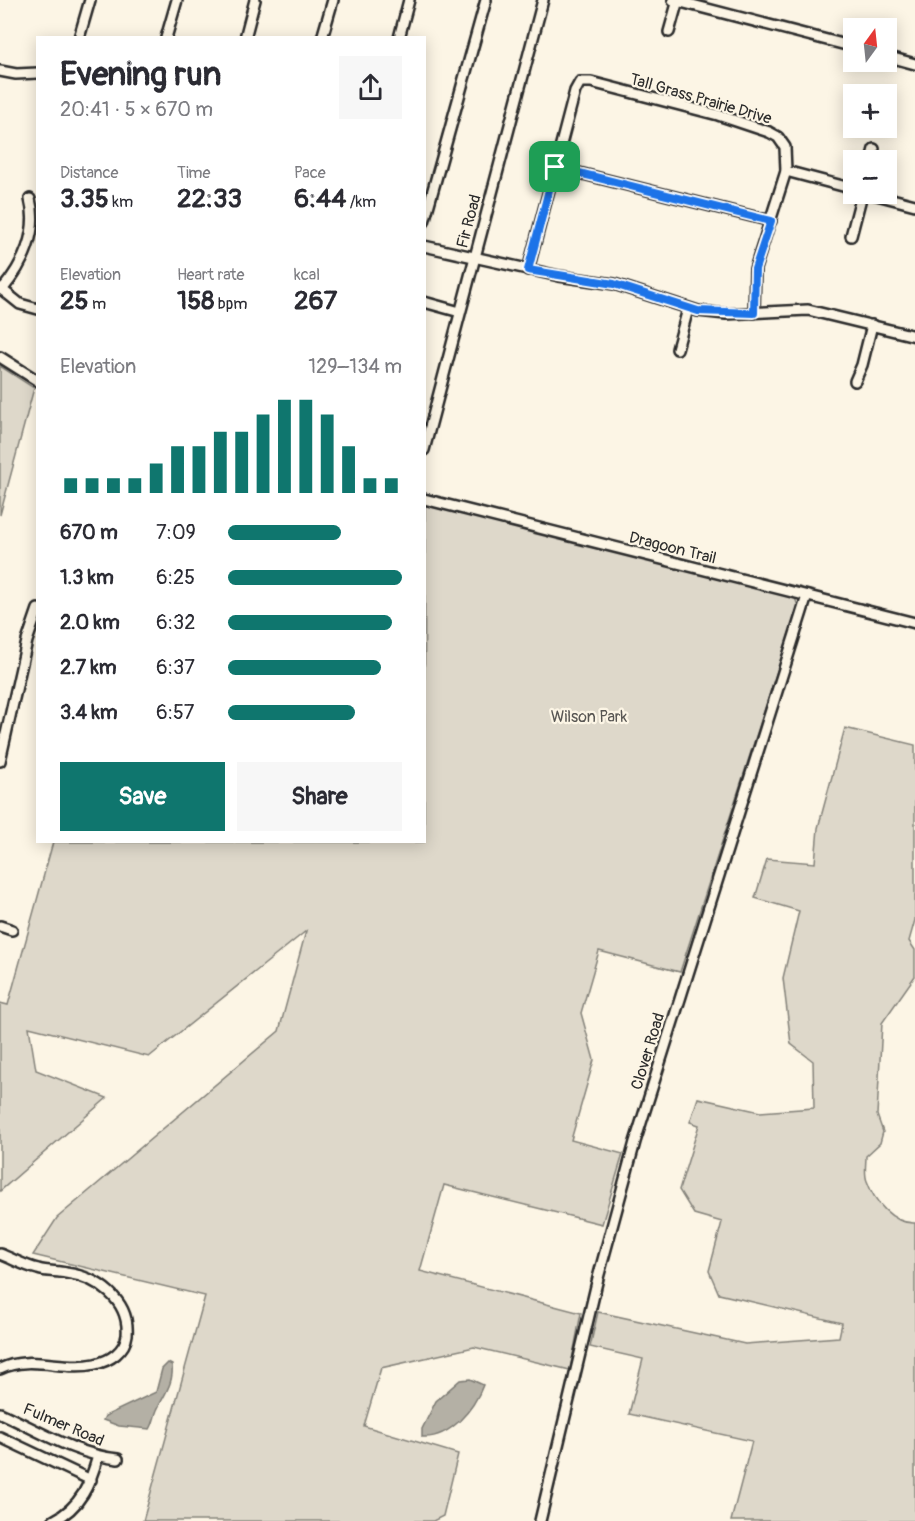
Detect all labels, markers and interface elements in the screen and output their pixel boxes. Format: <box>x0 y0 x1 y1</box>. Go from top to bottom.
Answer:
north arrow <box>843 18 897 72</box>
map controls <box>843 18 897 204</box>
text: Evening run <box>60 54 221 95</box>
button: share <box>339 56 402 119</box>
street label: Tall Grass Prairie Drive <box>628 69 774 129</box>
button: + <box>843 84 897 138</box>
text: 20:41 · 5 × 670 m <box>60 97 213 122</box>
pin <box>529 141 580 192</box>
icon: arrive <box>538 150 571 183</box>
button: − <box>843 150 897 204</box>
text: Distance <box>60 163 119 183</box>
text: Time <box>177 163 210 183</box>
text: Pace <box>294 163 326 183</box>
text: 3.35 <box>60 183 109 215</box>
text: 22:33 <box>177 183 242 215</box>
text: 6:44 <box>294 183 346 215</box>
text: km <box>109 192 133 212</box>
text: /km <box>346 192 376 212</box>
street label: Fir Road <box>452 192 486 250</box>
text: Elevation <box>60 265 121 285</box>
text: Heart rate <box>177 265 244 285</box>
text: kcal <box>294 265 320 285</box>
text: 25 <box>60 285 89 317</box>
text: 158 <box>177 285 214 317</box>
text: 267 <box>294 285 337 317</box>
text: m <box>89 294 106 314</box>
text: bpm <box>214 294 247 314</box>
text: Elevation <box>60 354 136 379</box>
text: 129–134 m <box>308 354 402 379</box>
text: 670 m <box>60 520 118 545</box>
text: 7:09 <box>156 520 196 545</box>
street label: Dragoon Trail <box>627 528 718 568</box>
text: 1.3 km <box>60 565 114 590</box>
text: 6:25 <box>156 565 195 590</box>
text: 2.0 km <box>60 610 120 635</box>
text: 6:32 <box>156 610 195 635</box>
text: 2.7 km <box>60 655 117 680</box>
text: 6:37 <box>156 655 195 680</box>
text: 3.4 km <box>60 700 118 725</box>
text: 6:57 <box>156 700 194 725</box>
park label: Wilson Park <box>551 707 628 727</box>
button: Save <box>60 762 225 831</box>
button: Share <box>237 762 402 831</box>
street label: Clover Road <box>627 1010 669 1092</box>
street label: Fulmer Road <box>20 1399 107 1451</box>

